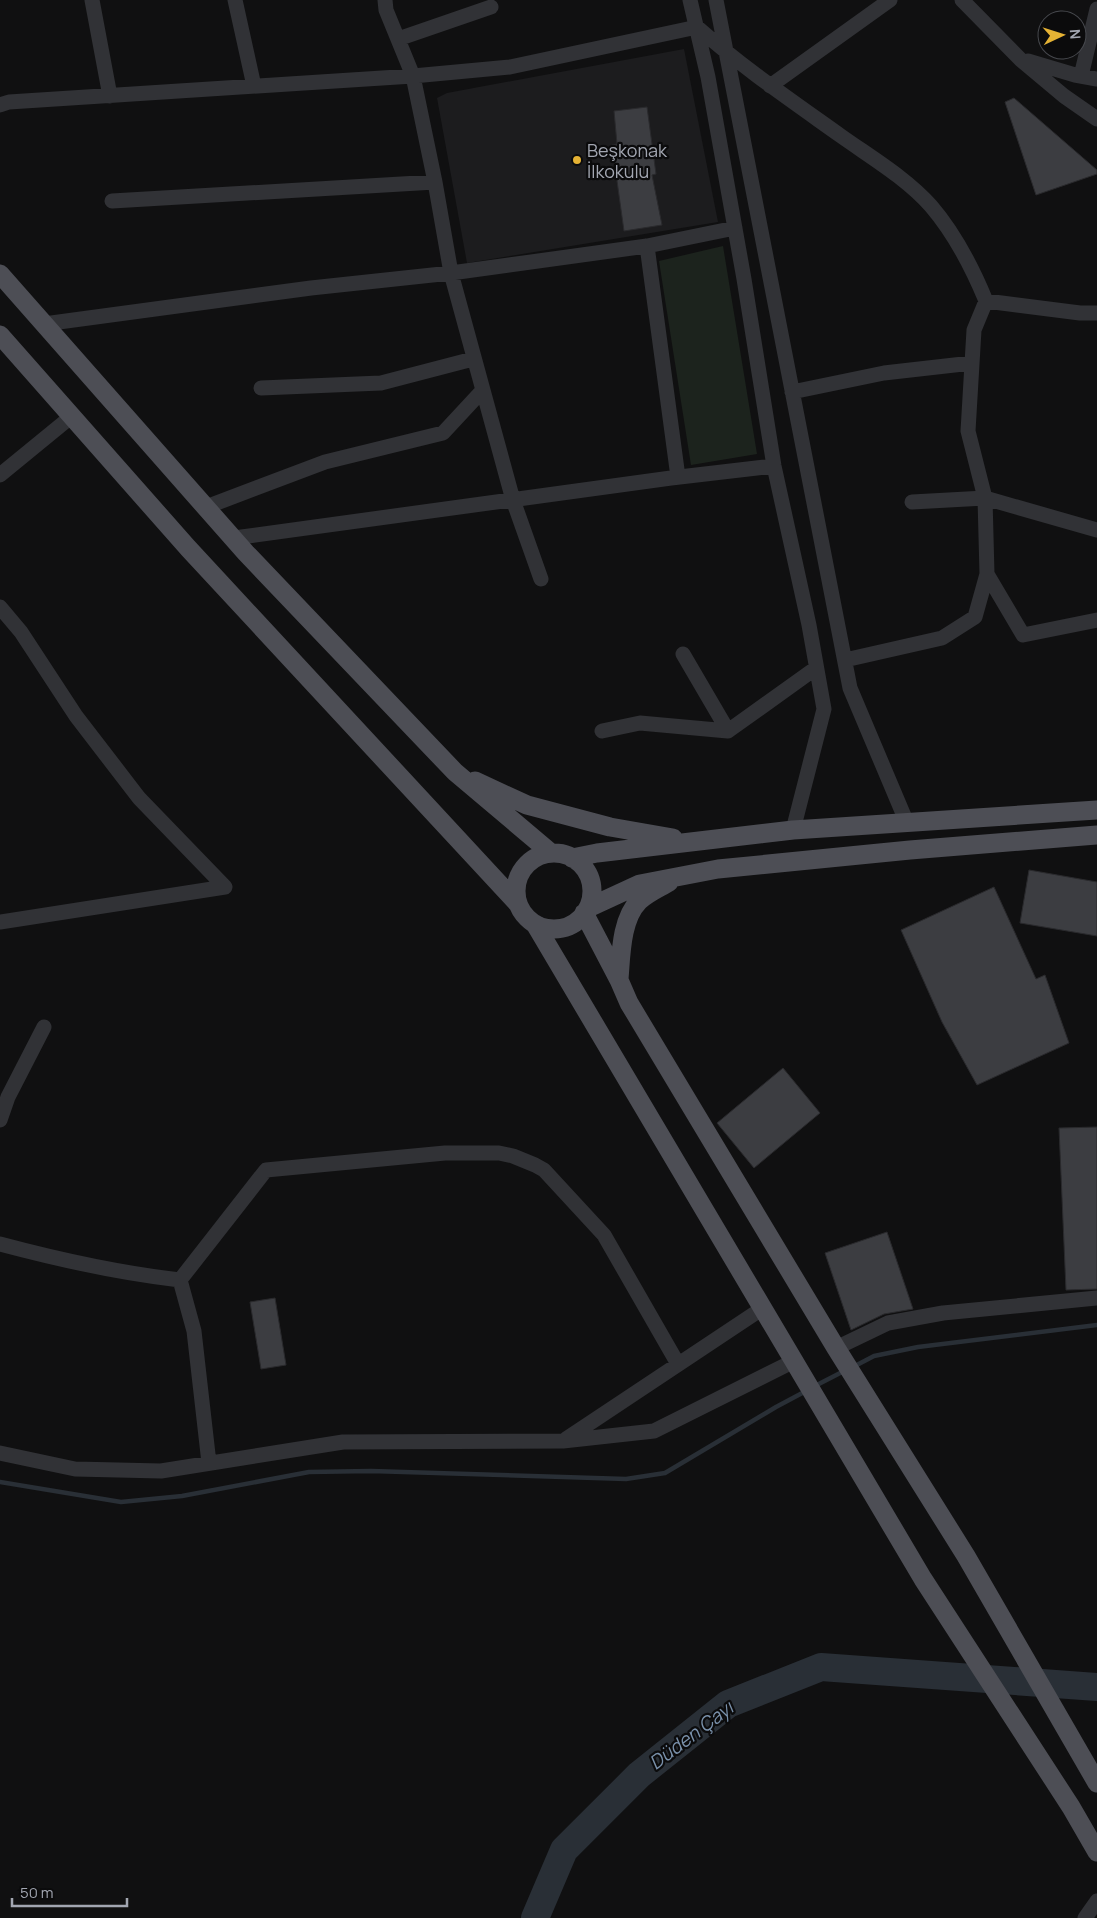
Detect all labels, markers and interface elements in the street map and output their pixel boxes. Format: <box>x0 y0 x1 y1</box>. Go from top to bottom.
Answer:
north arrow <box>1037 10 1087 60</box>
text: N <box>1066 28 1085 40</box>
place label: Beşkonak İlkokulu <box>587 138 668 183</box>
marker: Beşkonak İlkokulu <box>571 154 583 166</box>
water label: Düden Çayı <box>644 1694 740 1775</box>
scale bar <box>12 1876 128 1908</box>
text: 50 m <box>20 1882 54 1903</box>

